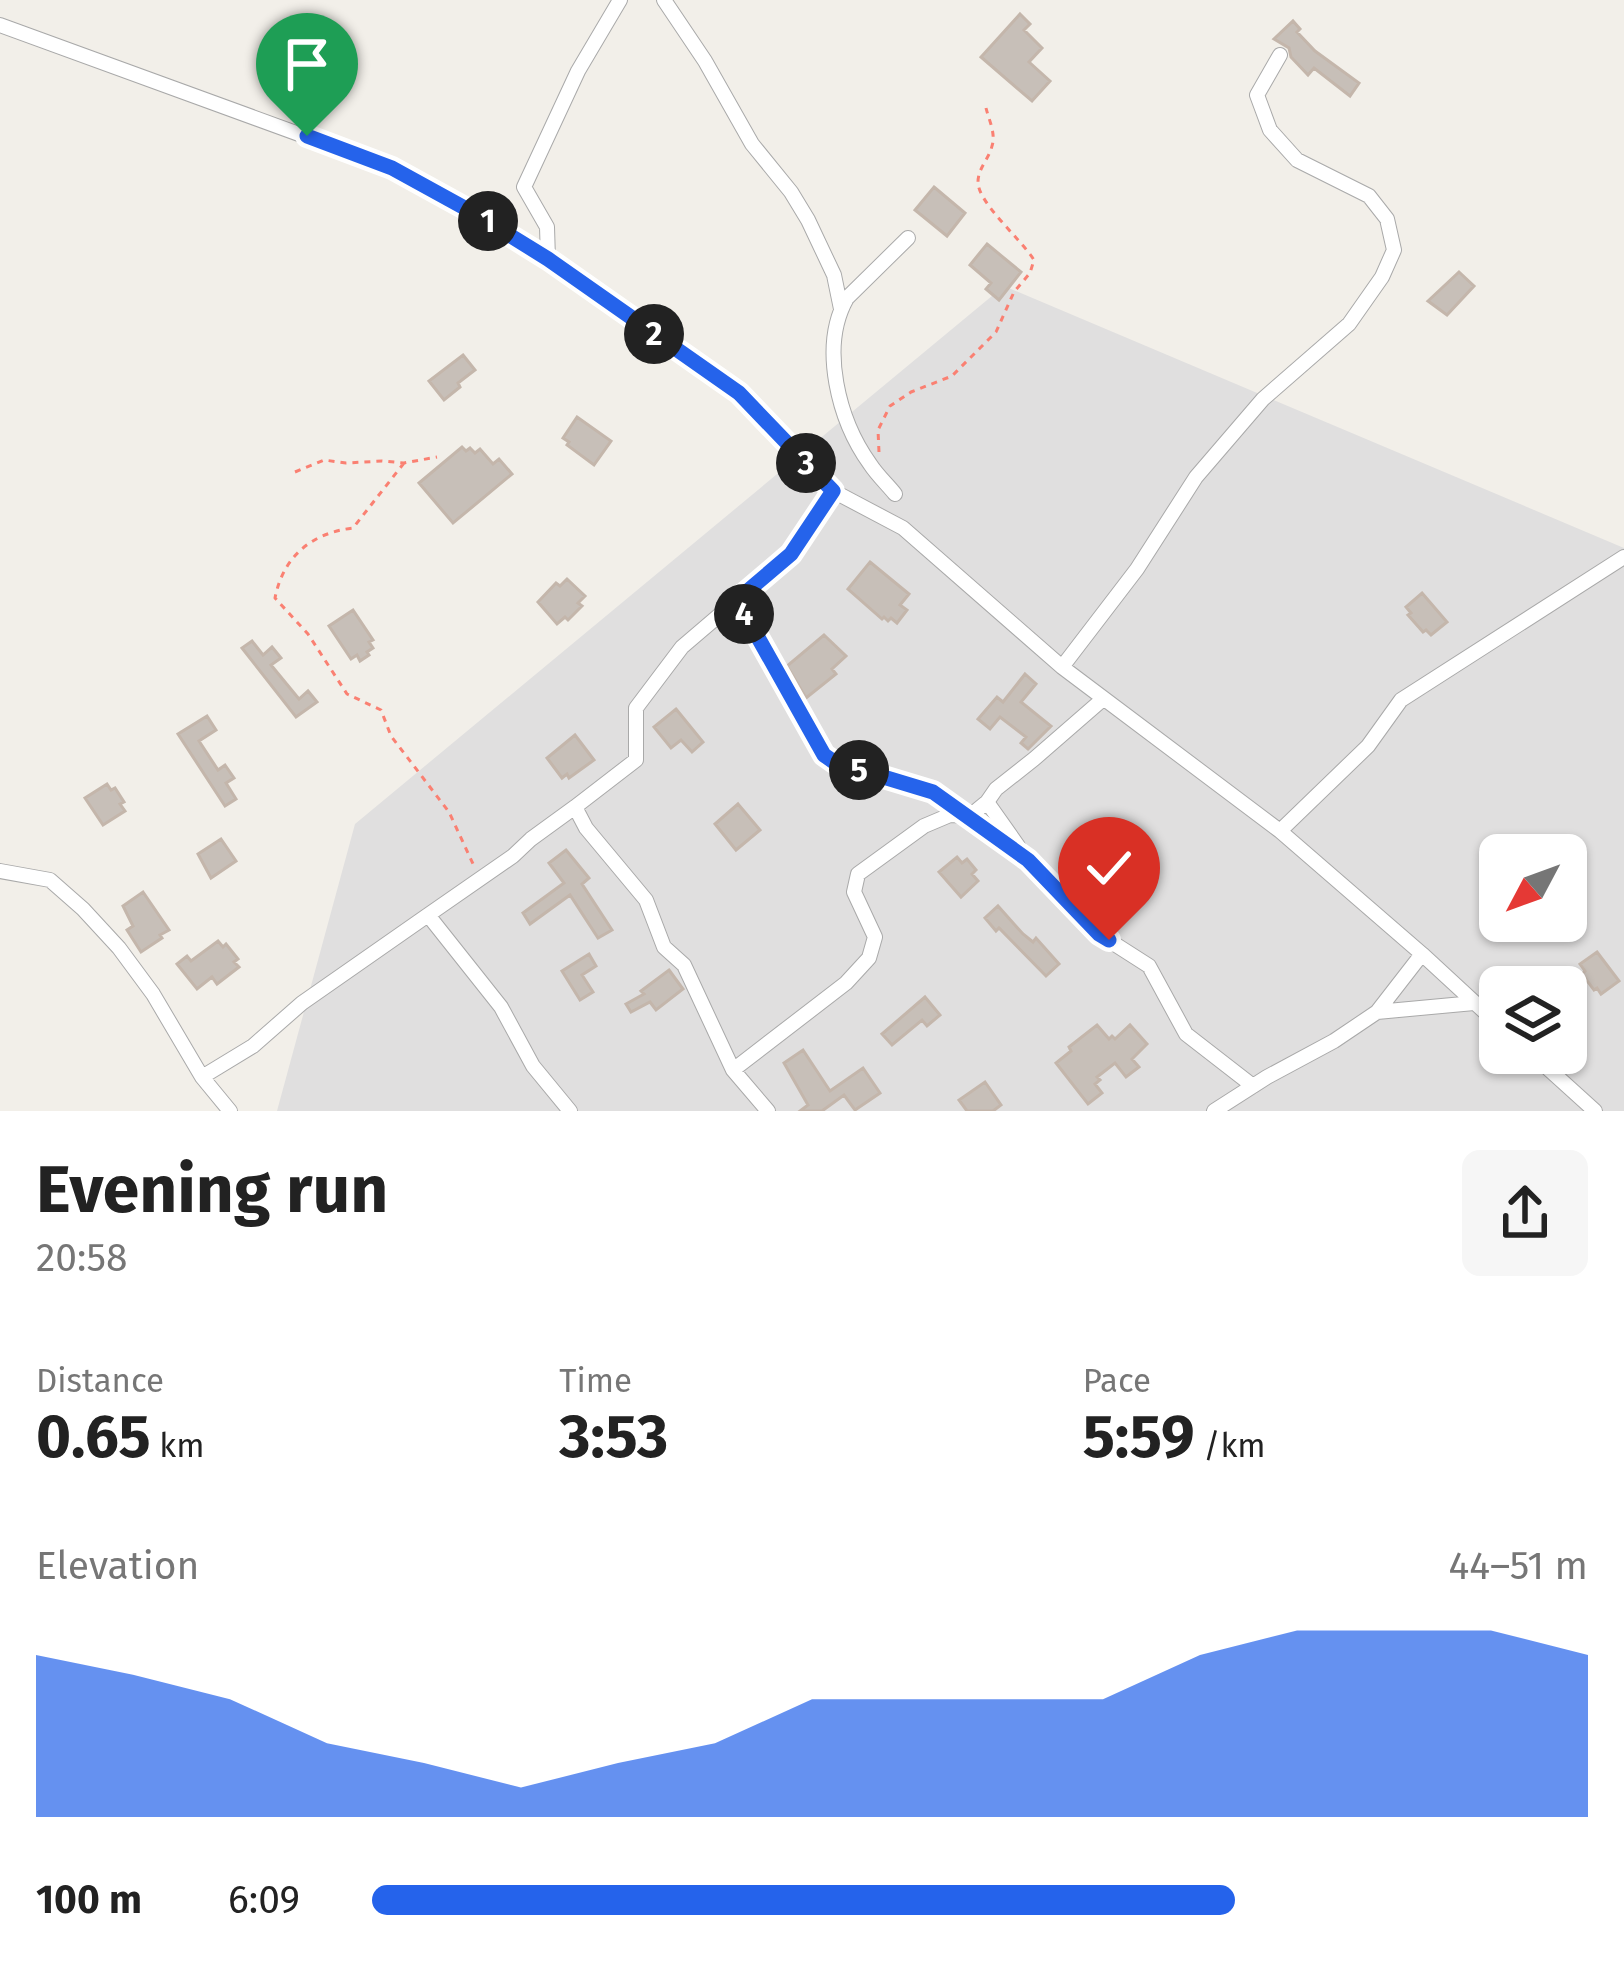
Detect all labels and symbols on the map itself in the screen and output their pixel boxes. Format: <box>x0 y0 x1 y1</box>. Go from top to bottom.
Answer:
pin <box>256 13 358 136</box>
pin: 1 <box>458 191 518 251</box>
pin: 2 <box>624 304 684 364</box>
pin: 3 <box>776 433 836 493</box>
pin: 4 <box>714 584 774 644</box>
pin: 5 <box>829 740 889 800</box>
pin <box>1058 817 1160 940</box>
north arrow <box>1479 834 1587 942</box>

